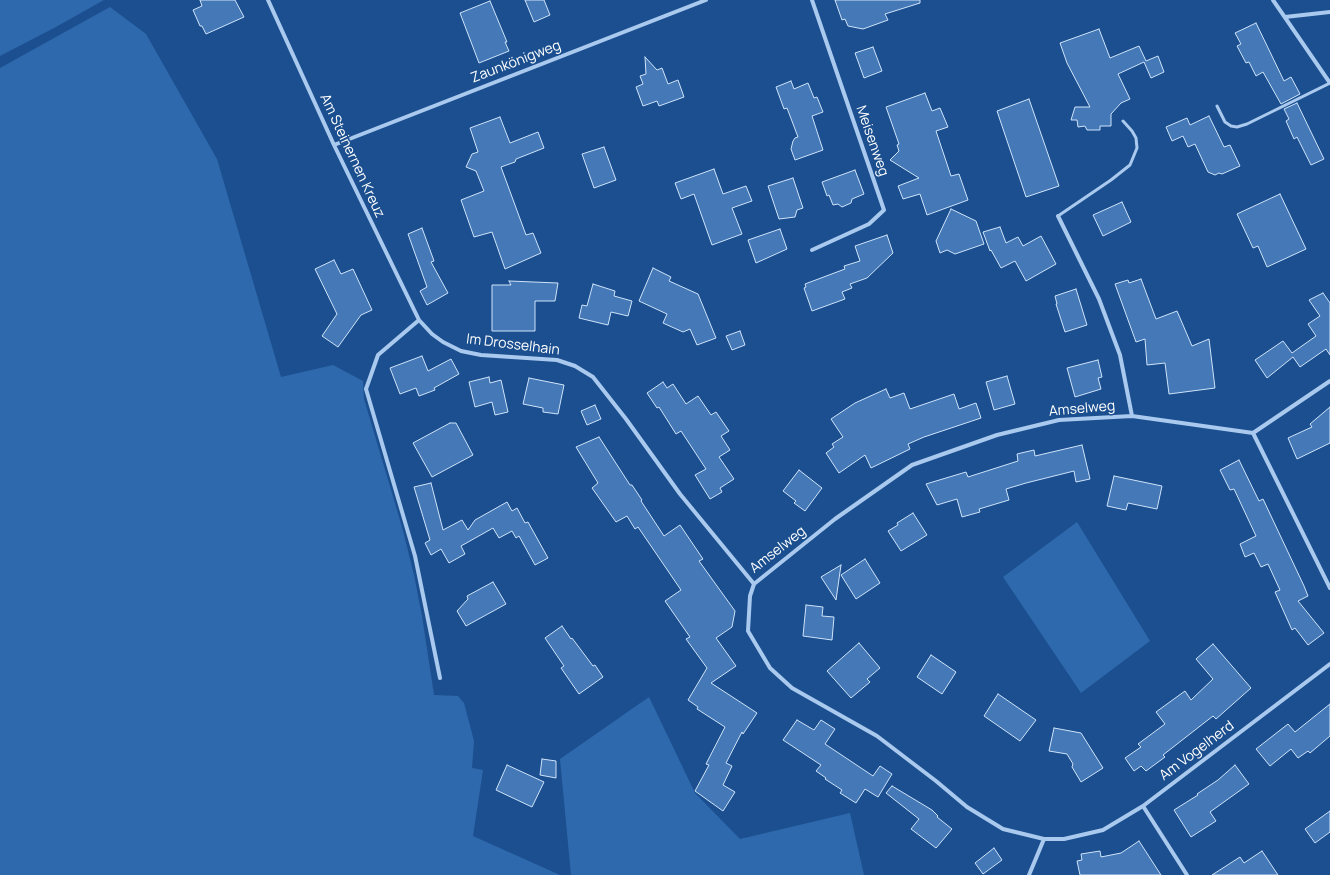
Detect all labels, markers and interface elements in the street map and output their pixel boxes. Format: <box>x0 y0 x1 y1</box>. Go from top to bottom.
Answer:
street label: Zaunkönigweg <box>469 37 563 87</box>
street label: Am Steinernen Kreuz <box>316 91 388 221</box>
street label: Meisenweg <box>852 103 892 179</box>
street label: Im Drosselhain <box>465 331 561 359</box>
street label: Amselweg <box>1048 398 1116 420</box>
street label: Amselweg <box>747 523 809 577</box>
street label: Am Vogelherd <box>1156 718 1238 784</box>

